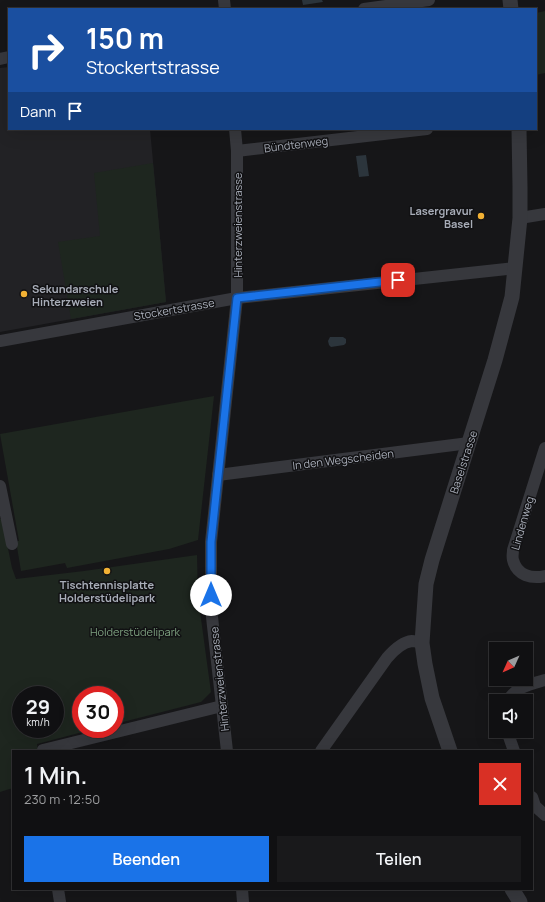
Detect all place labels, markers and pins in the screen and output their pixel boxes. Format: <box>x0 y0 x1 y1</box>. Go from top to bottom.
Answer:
place label: Lasergravur Basel <box>410 203 474 231</box>
marker: Lasergravur Basel <box>476 211 486 221</box>
pin <box>381 263 415 297</box>
place label: Sekundarschule Hinterzweien <box>32 281 119 309</box>
marker: Sekundarschule Hinterzweien <box>19 289 29 299</box>
marker: Tischtennisplatte Holderstüdelipark <box>102 566 112 576</box>
place label: Tischtennisplatte Holderstüdelipark <box>59 577 156 605</box>

